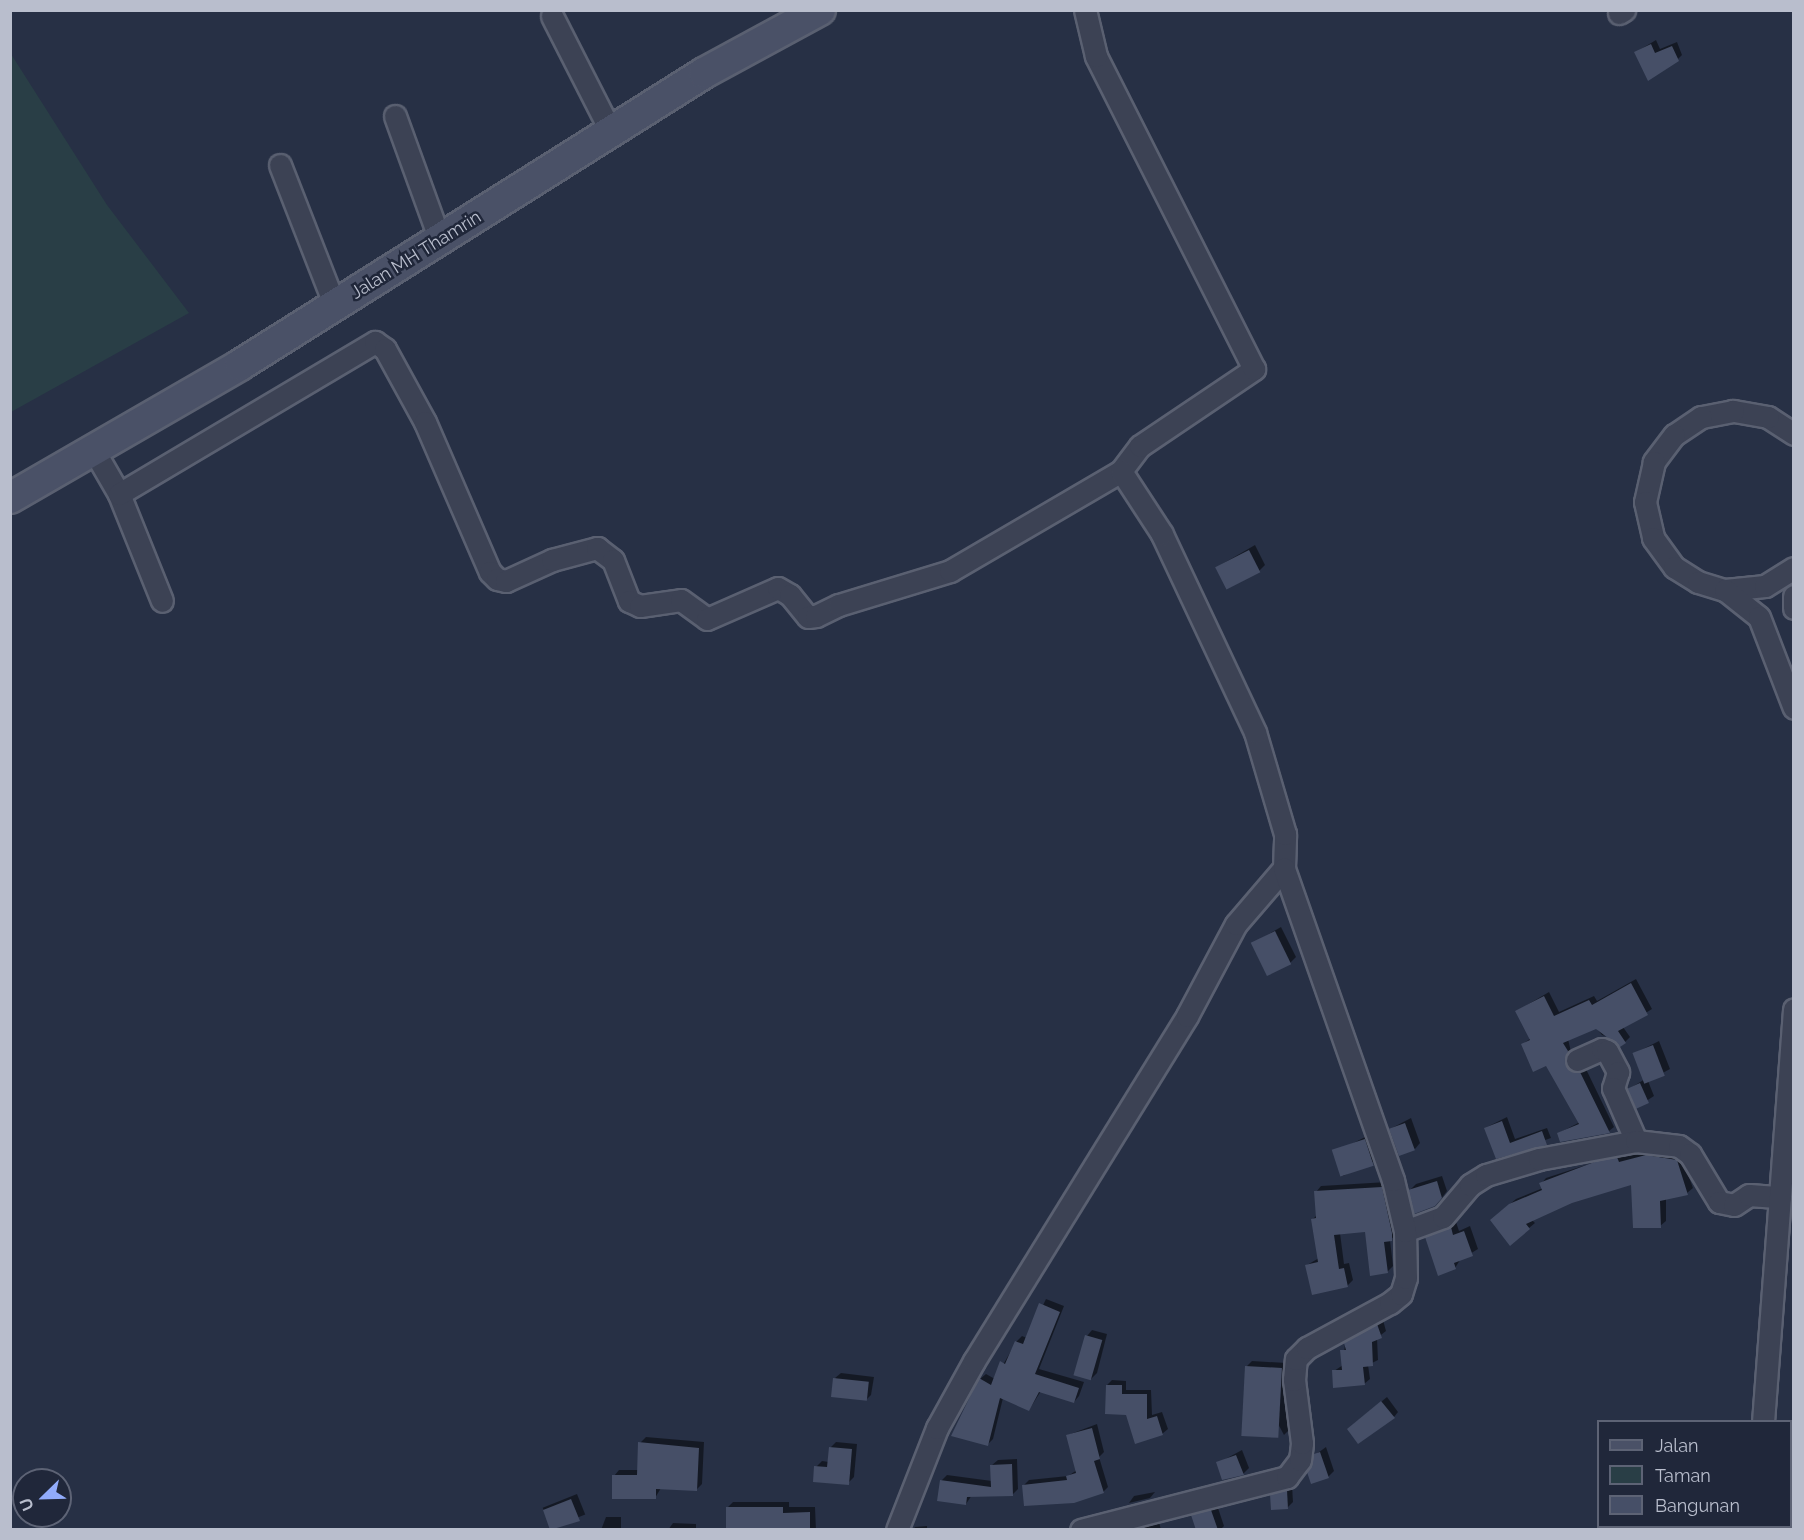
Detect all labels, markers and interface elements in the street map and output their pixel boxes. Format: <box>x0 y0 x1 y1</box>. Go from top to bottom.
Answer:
street label: Jalan MH Thamrin <box>347 206 485 304</box>
legend <box>1597 1420 1792 1528</box>
text: Jalan <box>1655 1435 1699 1456</box>
text: Taman <box>1655 1465 1711 1486</box>
north arrow <box>12 1468 72 1528</box>
text: U <box>16 1495 38 1514</box>
text: Bangunan <box>1655 1495 1740 1516</box>

